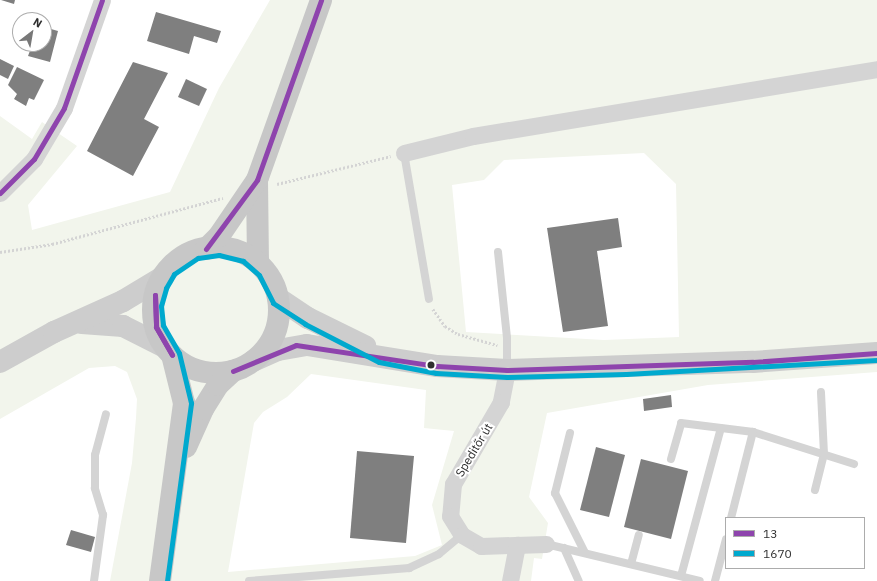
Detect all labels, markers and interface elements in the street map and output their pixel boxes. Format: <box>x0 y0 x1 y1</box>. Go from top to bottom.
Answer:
north arrow <box>12 12 52 52</box>
text: N <box>31 15 45 31</box>
unlabelled marker <box>426 360 436 370</box>
street label: Speditőr út <box>452 421 496 479</box>
legend <box>725 517 865 569</box>
text: 13 <box>763 526 777 541</box>
text: 1670 <box>763 546 792 561</box>

